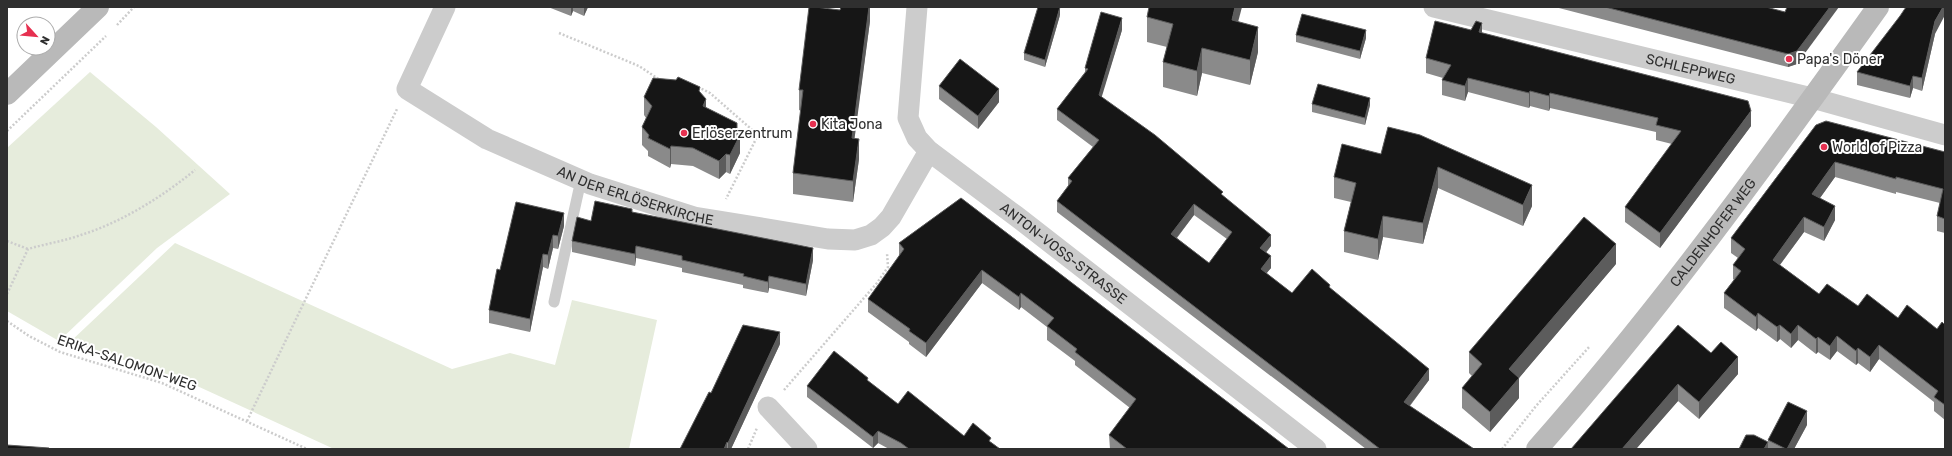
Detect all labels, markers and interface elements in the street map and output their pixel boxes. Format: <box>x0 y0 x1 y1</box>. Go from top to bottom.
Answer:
north arrow <box>16 16 56 56</box>
text: N <box>37 34 52 47</box>
street label: SCHLEPPWEG <box>1644 50 1737 88</box>
place label: Papa's Döner <box>1797 51 1883 68</box>
marker: Papa's Döner <box>1784 54 1794 64</box>
place label: Kita Jona <box>821 116 883 133</box>
marker: Kita Jona <box>808 119 818 129</box>
place label: Erlöserzentrum <box>692 125 792 142</box>
marker: Erlöserzentrum <box>679 128 689 138</box>
place label: World of Pizza <box>1832 139 1922 156</box>
marker: World of Pizza <box>1819 142 1829 152</box>
street label: AN DER ERLÖSERKIRCHE <box>555 162 715 229</box>
street label: CALDENHOFER WEG <box>1666 175 1760 290</box>
street label: ANTON-VOSS-STRASSE <box>997 199 1130 308</box>
street label: ERIKA-SALOMON-WEG <box>55 331 199 395</box>

